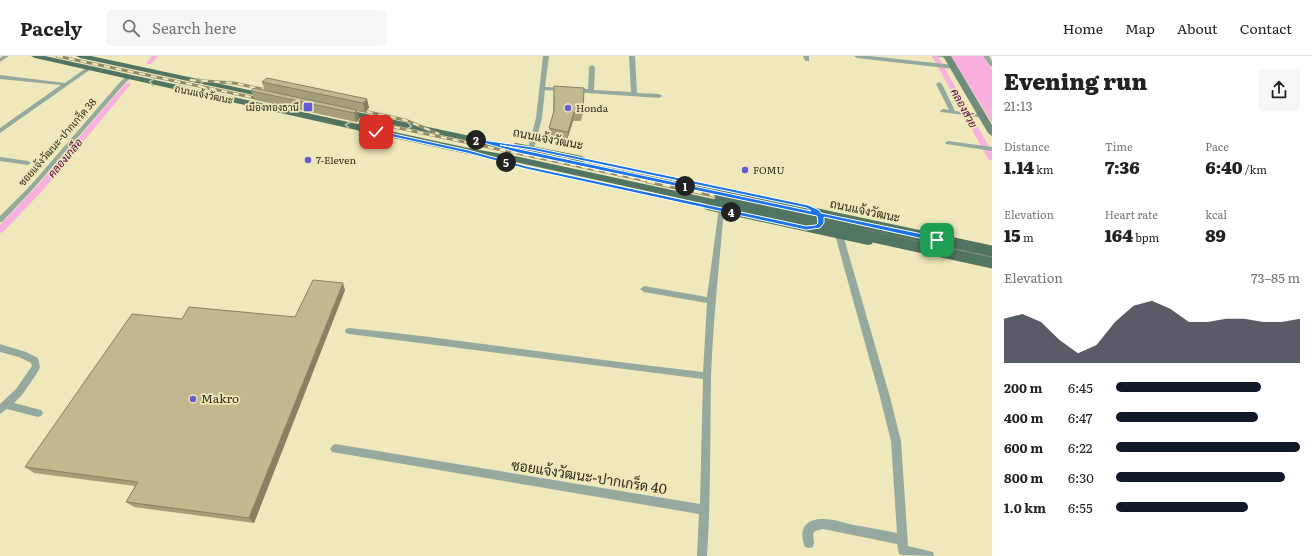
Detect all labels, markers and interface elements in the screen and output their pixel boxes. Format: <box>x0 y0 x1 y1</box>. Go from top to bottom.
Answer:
search box <box>106 10 386 46</box>
text: Pacely <box>20 14 82 42</box>
text: Search here <box>152 16 236 39</box>
icon: search <box>120 17 142 39</box>
text: Home <box>1063 18 1103 38</box>
text: Map <box>1125 18 1155 38</box>
text: About <box>1177 18 1218 38</box>
text: Contact <box>1240 18 1292 38</box>
text: Evening run <box>1004 64 1147 97</box>
button: share <box>1258 69 1300 111</box>
one-way arrow <box>197 77 203 85</box>
one-way arrow <box>149 79 155 87</box>
street label: ถนนแจ้งวัฒนะ <box>173 80 235 107</box>
water label: คลองส่วย <box>948 85 983 131</box>
street label: ซอยแจ้งวัฒนะ-ปากเกร็ด 38 <box>14 94 99 189</box>
text: 21:13 <box>1004 96 1033 115</box>
place label: เมืองทองธานี <box>246 99 299 114</box>
place label: Honda <box>576 100 609 115</box>
marker: เมืองทองธานี <box>302 101 314 113</box>
marker: Honda <box>563 103 573 113</box>
pin <box>359 115 393 149</box>
icon: check <box>365 121 387 143</box>
one-way arrow <box>344 122 351 130</box>
one-way arrow <box>406 122 412 130</box>
street label: ถนนแจ้งวัฒนะ <box>511 122 585 154</box>
pin: 2 <box>466 130 486 150</box>
text: 2 <box>473 132 479 148</box>
water label: คลองเกลือ <box>43 134 85 181</box>
text: Distance <box>1004 138 1049 154</box>
text: Time <box>1105 138 1133 154</box>
text: Pace <box>1205 138 1229 154</box>
place label: 7-Eleven <box>316 152 356 167</box>
pin: 5 <box>496 152 516 172</box>
text: 5 <box>503 154 509 170</box>
text: 1.14 <box>1004 154 1034 179</box>
text: 7:36 <box>1105 154 1140 179</box>
text: 6:40 <box>1205 154 1243 179</box>
marker: 7-Eleven <box>303 155 313 165</box>
text: km <box>1034 161 1053 177</box>
text: /km <box>1243 161 1267 177</box>
place label: FOMU <box>753 162 784 177</box>
marker: FOMU <box>740 165 750 175</box>
pin: 1 <box>675 176 695 196</box>
text: 1 <box>683 178 687 194</box>
street label: ถนนแจ้งวัฒนะ <box>828 194 902 226</box>
pin: 4 <box>721 202 741 222</box>
text: 4 <box>728 204 734 220</box>
text: Elevation <box>1004 206 1054 222</box>
text: Heart rate <box>1105 206 1158 222</box>
text: kcal <box>1205 206 1227 222</box>
text: 15 <box>1004 222 1021 247</box>
text: 164 <box>1105 222 1133 247</box>
text: 89 <box>1205 222 1226 247</box>
pin <box>920 223 954 257</box>
icon: arrive <box>926 229 948 251</box>
text: m <box>1021 229 1034 245</box>
text: bpm <box>1133 229 1159 245</box>
text: Elevation <box>1004 268 1063 287</box>
text: 73–85 m <box>1251 268 1300 287</box>
text: 200 m <box>1004 378 1043 397</box>
text: 6:45 <box>1068 378 1093 397</box>
place label: Makro <box>201 389 239 407</box>
marker: Makro <box>188 394 198 404</box>
text: 400 m <box>1004 408 1043 427</box>
text: 6:47 <box>1068 408 1092 427</box>
text: 600 m <box>1004 438 1043 457</box>
text: 6:22 <box>1068 438 1092 457</box>
street label: ซอยแจ้งวัฒนะ-ปากเกร็ด 40 <box>510 454 668 498</box>
text: 800 m <box>1004 468 1043 487</box>
text: 6:30 <box>1068 468 1094 487</box>
text: 1.0 km <box>1004 498 1046 517</box>
text: 6:55 <box>1068 498 1093 517</box>

